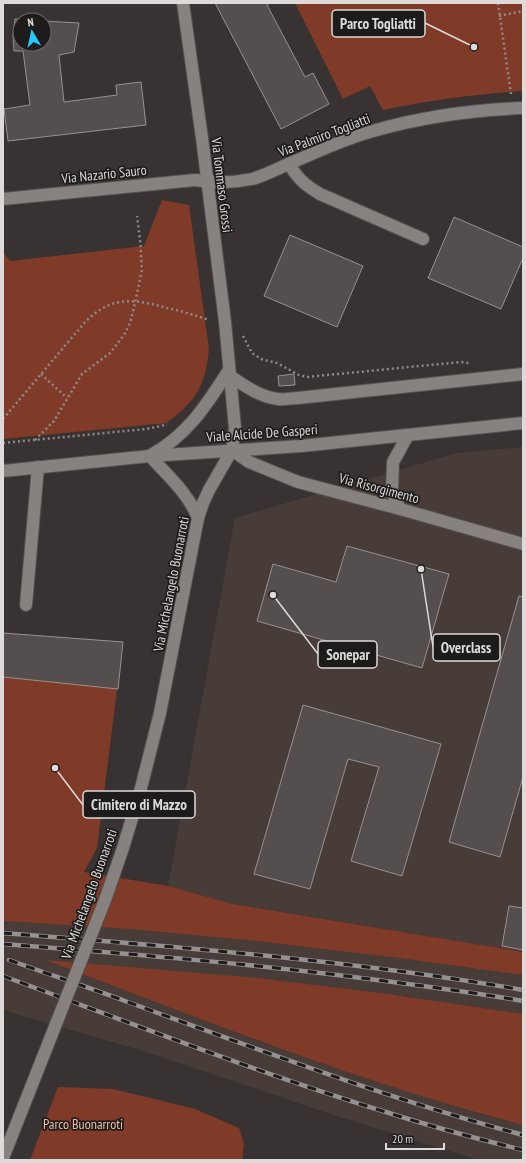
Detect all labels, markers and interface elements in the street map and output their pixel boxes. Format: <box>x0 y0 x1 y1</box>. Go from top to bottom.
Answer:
callout: Parco Togliatti <box>332 10 425 37</box>
north arrow <box>12 12 52 52</box>
text: Parco Togliatti <box>340 14 416 33</box>
text: N <box>26 15 35 30</box>
street label: Via Palmiro Togliatti <box>275 109 373 161</box>
street label: Via Tommaso Grossi <box>207 136 237 233</box>
street label: Via Nazario Sauro <box>60 161 147 188</box>
street label: Viale Alcide De Gasperi <box>205 420 318 446</box>
street label: Via Risorgimento <box>336 468 421 507</box>
street label: Via Michelangelo Buonarroti <box>149 515 193 654</box>
callout: Overclass <box>433 634 500 661</box>
text: Overclass <box>441 638 491 657</box>
callout: Sonepar <box>318 641 377 668</box>
text: Sonepar <box>326 645 370 664</box>
callout: Cimitero di Mazzo <box>83 791 195 818</box>
text: Cimitero di Mazzo <box>91 795 187 814</box>
street label: Via Michelangelo Buonarroti <box>57 826 121 962</box>
park label: Parco Buonarroti <box>43 1115 123 1133</box>
scale bar <box>386 1125 444 1151</box>
text: 20 m <box>392 1131 413 1146</box>

